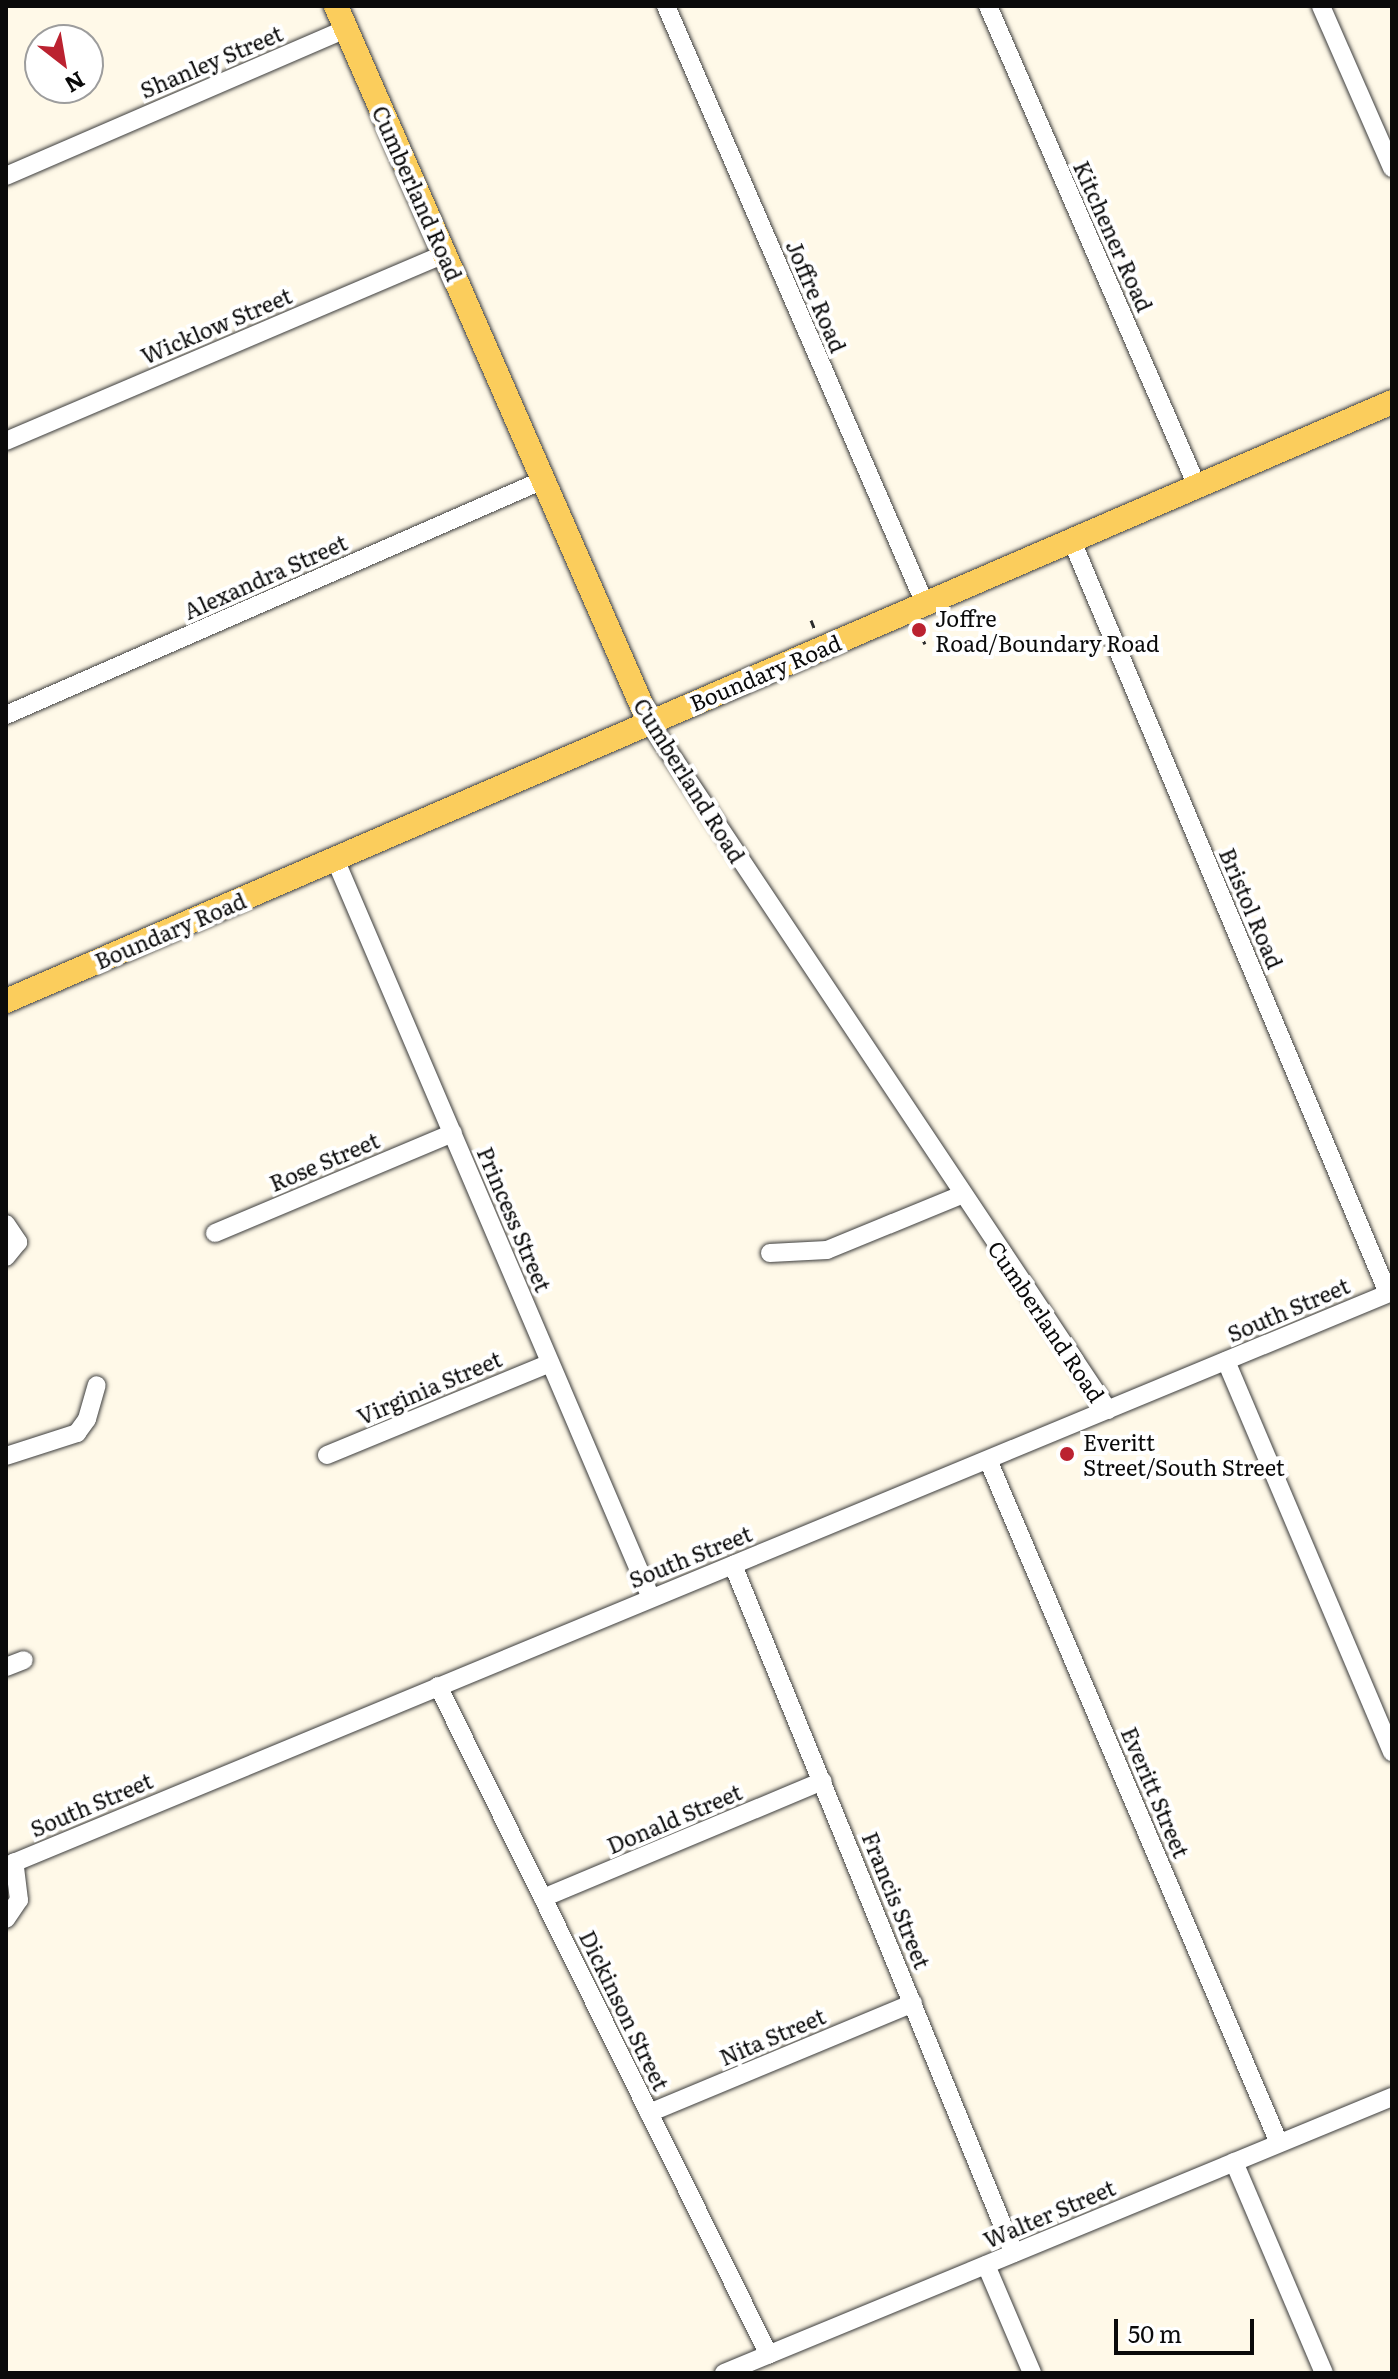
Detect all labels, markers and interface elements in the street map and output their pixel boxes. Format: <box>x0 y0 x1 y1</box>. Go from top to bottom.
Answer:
street label: Shanley Street <box>136 19 286 103</box>
north arrow <box>24 24 104 104</box>
text: N <box>59 64 92 102</box>
street label: Cumberland Road <box>368 101 468 285</box>
street label: Kitchener Road <box>1069 156 1159 316</box>
street label: Joffre Road <box>782 236 852 356</box>
street label: Wicklow Street <box>137 281 295 369</box>
street label: Alexandra Street <box>179 528 351 624</box>
place label: Joffre Road/Boundary Road <box>935 604 1159 656</box>
marker: Joffre Road/Boundary Road <box>910 621 928 639</box>
street label: Boundary Road <box>685 628 845 716</box>
street label: Cumberland Road <box>629 693 751 867</box>
street label: Bristol Road <box>1215 844 1289 972</box>
street label: Boundary Road <box>90 886 250 974</box>
street label: Rose Street <box>265 1126 383 1196</box>
street label: Princess Street <box>473 1143 557 1295</box>
street label: Cumberland Road <box>983 1235 1111 1407</box>
street label: South Street <box>1223 1271 1353 1347</box>
street label: Virginia Street <box>353 1345 505 1429</box>
place label: Everitt Street/South Street <box>1083 1428 1285 1480</box>
marker: Everitt Street/South Street <box>1058 1445 1076 1463</box>
street label: South Street <box>625 1519 755 1593</box>
street label: Everitt Street <box>1117 1723 1195 1861</box>
street label: South Street <box>26 1766 156 1842</box>
street label: Donald Street <box>603 1778 745 1858</box>
street label: Francis Street <box>858 1828 936 1972</box>
street label: Dickinson Street <box>575 1926 675 2094</box>
street label: Nita Street <box>715 2002 829 2070</box>
street label: Walter Street <box>979 2173 1119 2253</box>
scale bar <box>1118 2303 1258 2353</box>
text: 50 m <box>1128 2315 1182 2350</box>

